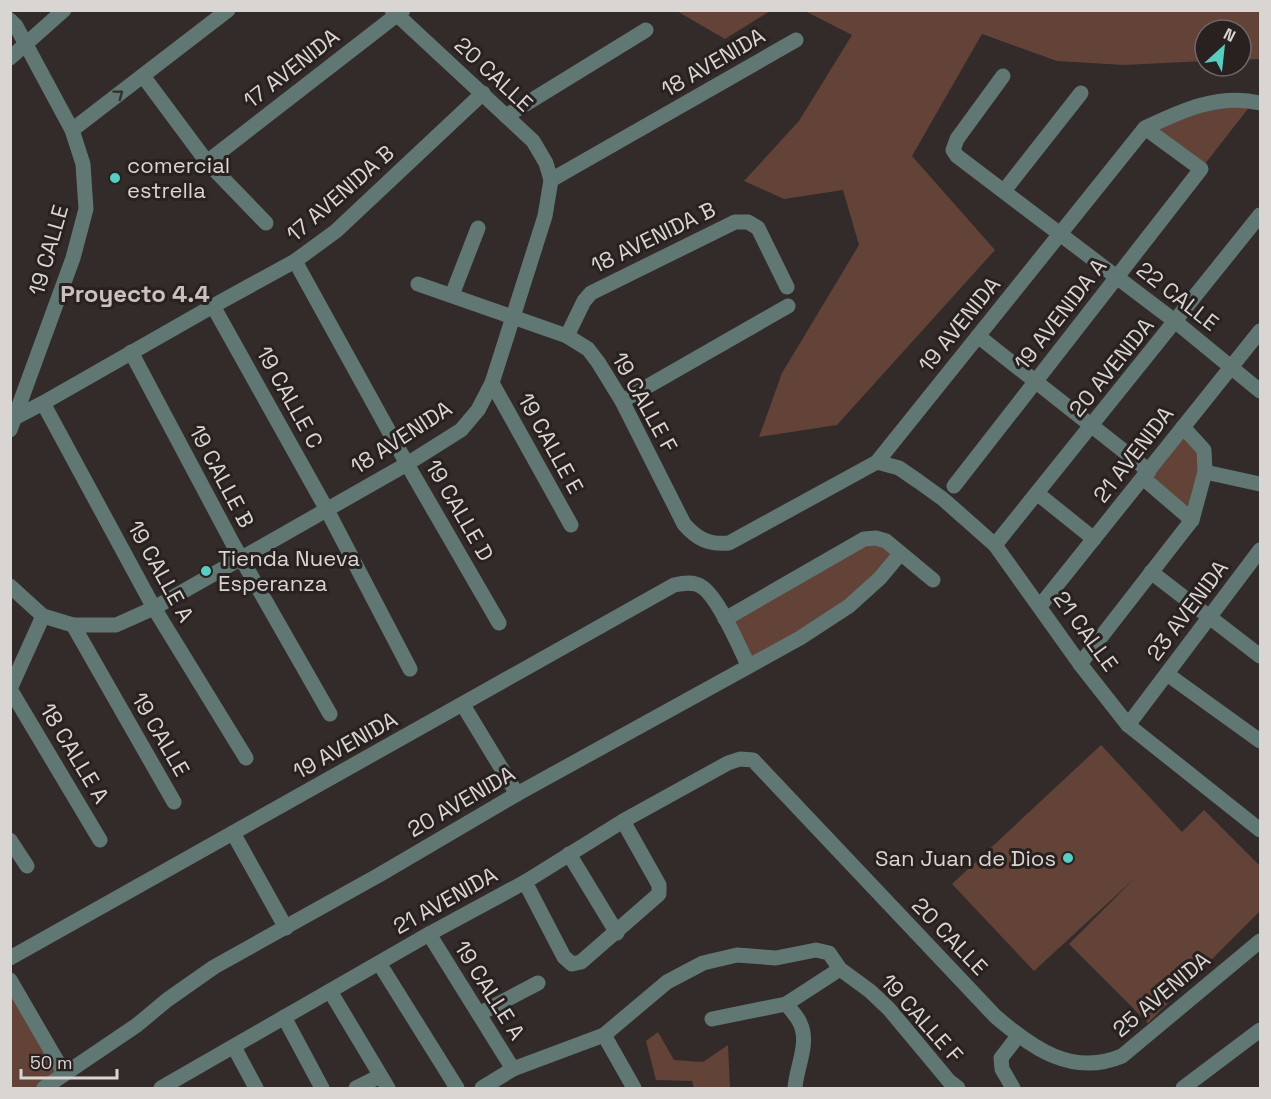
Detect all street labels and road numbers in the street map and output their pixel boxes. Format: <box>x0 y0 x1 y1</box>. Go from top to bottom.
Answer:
street label: 18 AVENIDA <box>656 21 770 103</box>
street label: 17 AVENIDA <box>238 22 345 114</box>
street label: 20 CALLE <box>449 31 539 117</box>
street label: 17 AVENIDA B <box>280 139 400 247</box>
street label: 18 AVENIDA B <box>586 195 720 279</box>
street label: 19 CALLE <box>22 202 74 298</box>
street label: 19 AVENIDA A <box>1008 253 1112 375</box>
street label: 22 CALLE <box>1131 255 1225 337</box>
street label: 19 AVENIDA <box>912 270 1006 377</box>
street label: 20 AVENIDA <box>1062 312 1160 422</box>
street label: 19 CALLE C <box>251 341 329 453</box>
street label: 19 CALLE F <box>606 347 684 457</box>
street label: 19 CALLE E <box>512 388 590 498</box>
street label: 18 AVENIDA <box>345 394 457 480</box>
street label: 21 AVENIDA <box>1087 400 1179 508</box>
street label: 19 CALLE B <box>183 420 261 532</box>
street label: 19 CALLE D <box>420 454 500 566</box>
street label: 19 CALLE A <box>122 515 200 627</box>
street label: 23 AVENIDA <box>1140 554 1234 666</box>
street label: 21 CALLE <box>1048 585 1124 677</box>
street label: 19 CALLE <box>126 687 196 781</box>
street label: 18 CALLE A <box>34 698 116 808</box>
street label: 19 AVENIDA <box>288 705 402 785</box>
street label: 20 AVENIDA <box>402 759 520 843</box>
street label: 21 AVENIDA <box>388 860 502 940</box>
street label: 20 CALLE <box>906 891 994 981</box>
street label: 19 CALLE A <box>449 935 532 1045</box>
street label: 25 AVENIDA <box>1107 945 1216 1043</box>
street label: 19 CALLE F <box>875 968 969 1068</box>

